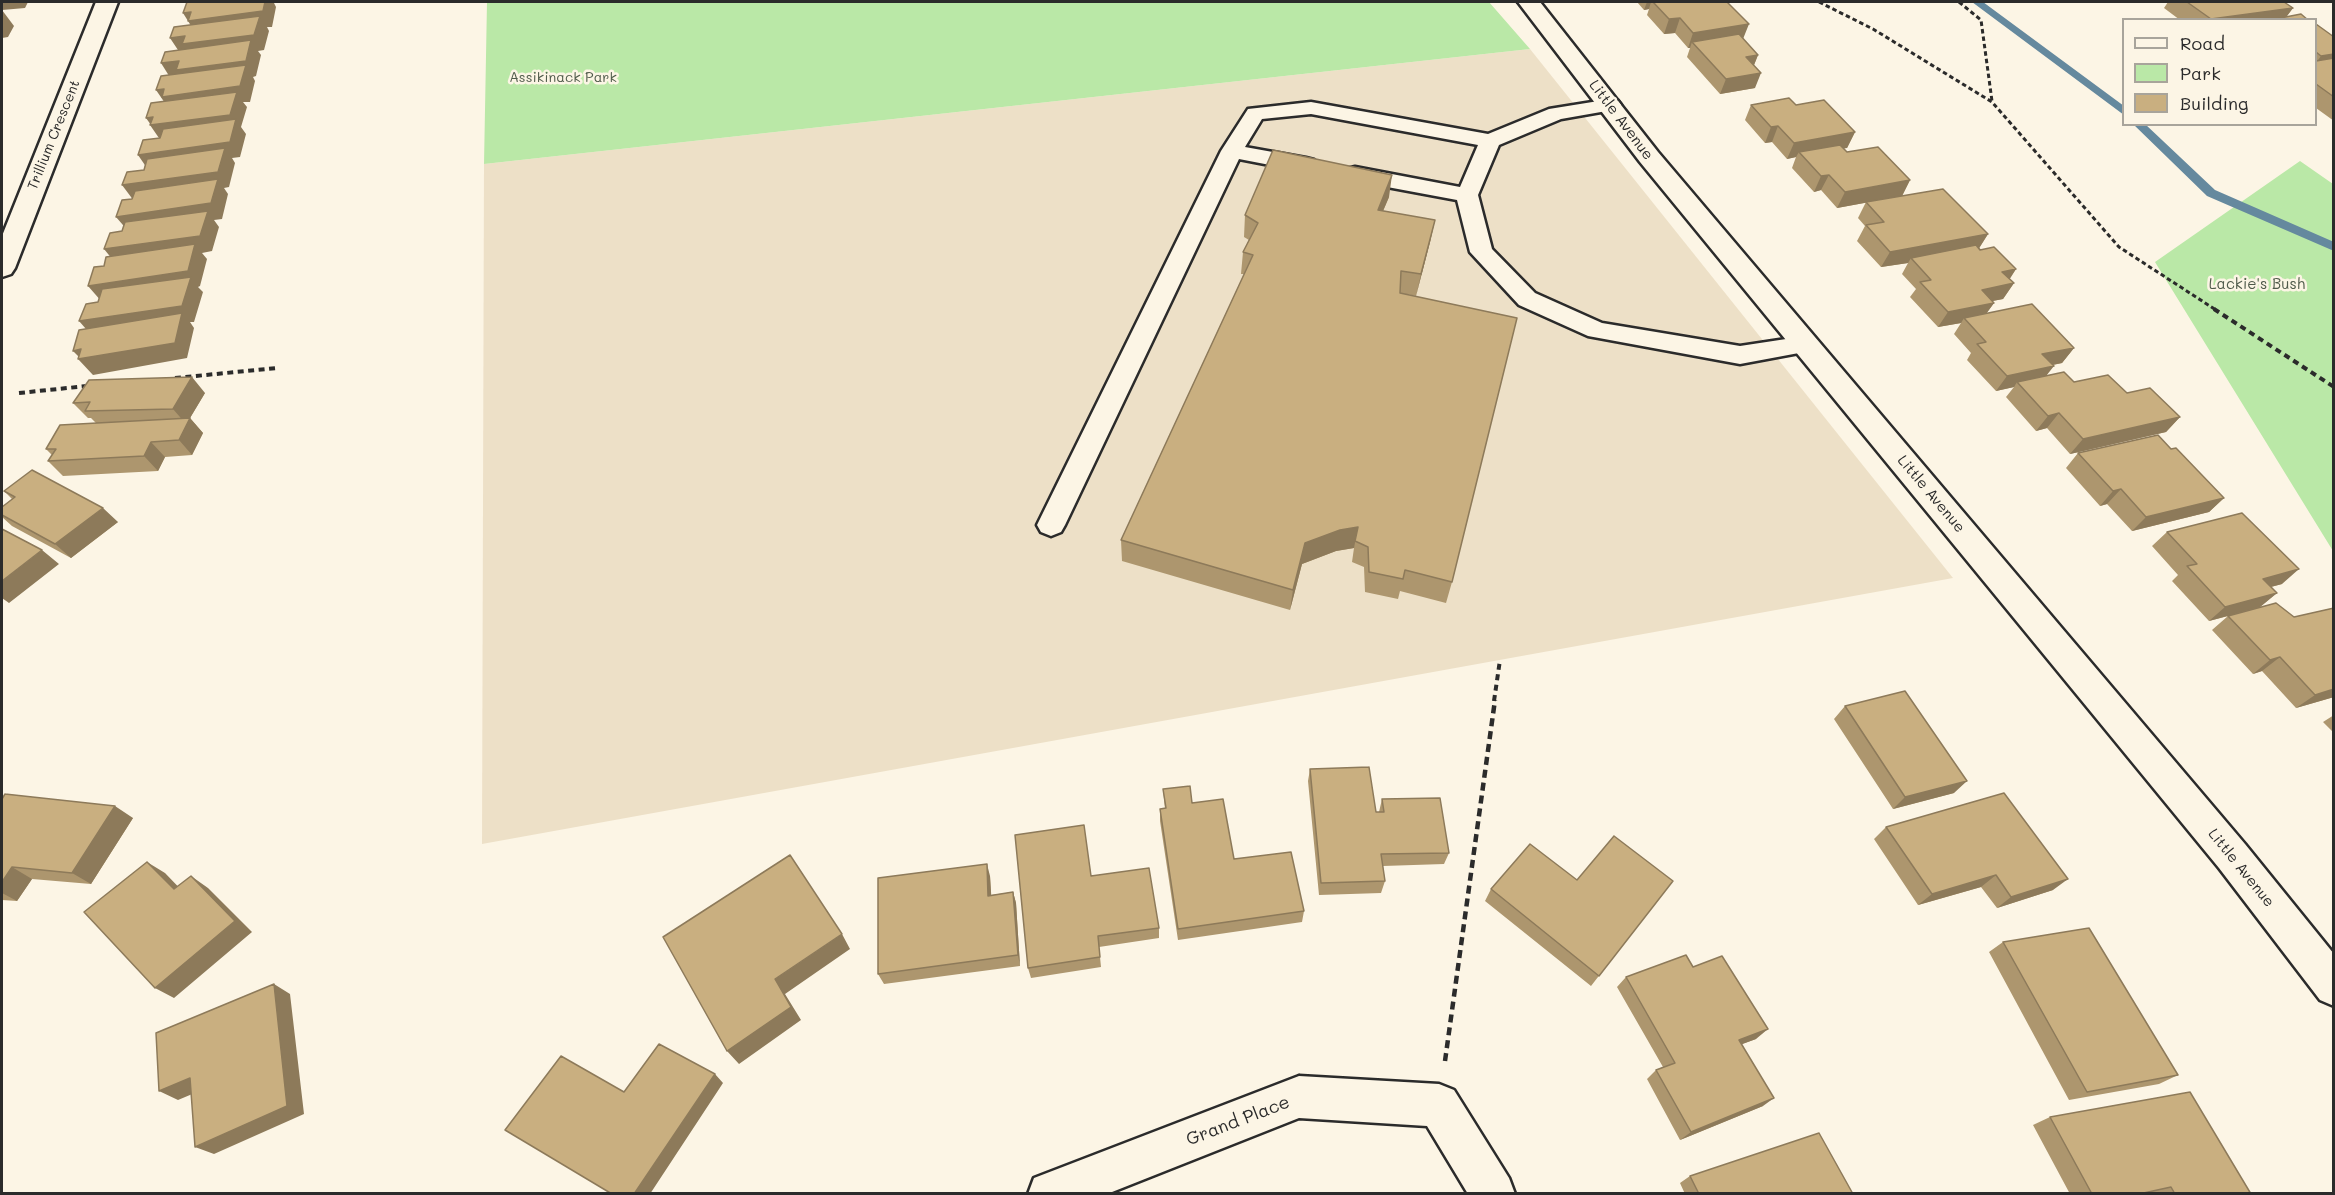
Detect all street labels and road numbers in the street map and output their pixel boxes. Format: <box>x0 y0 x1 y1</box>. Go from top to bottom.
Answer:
street label: Little Avenue <box>1585 76 1657 164</box>
street label: Trillium Crescent <box>24 78 84 192</box>
street label: Little Avenue <box>1893 452 1969 536</box>
street label: Little Avenue <box>2204 825 2278 911</box>
street label: Grand Place <box>1183 1091 1293 1151</box>

